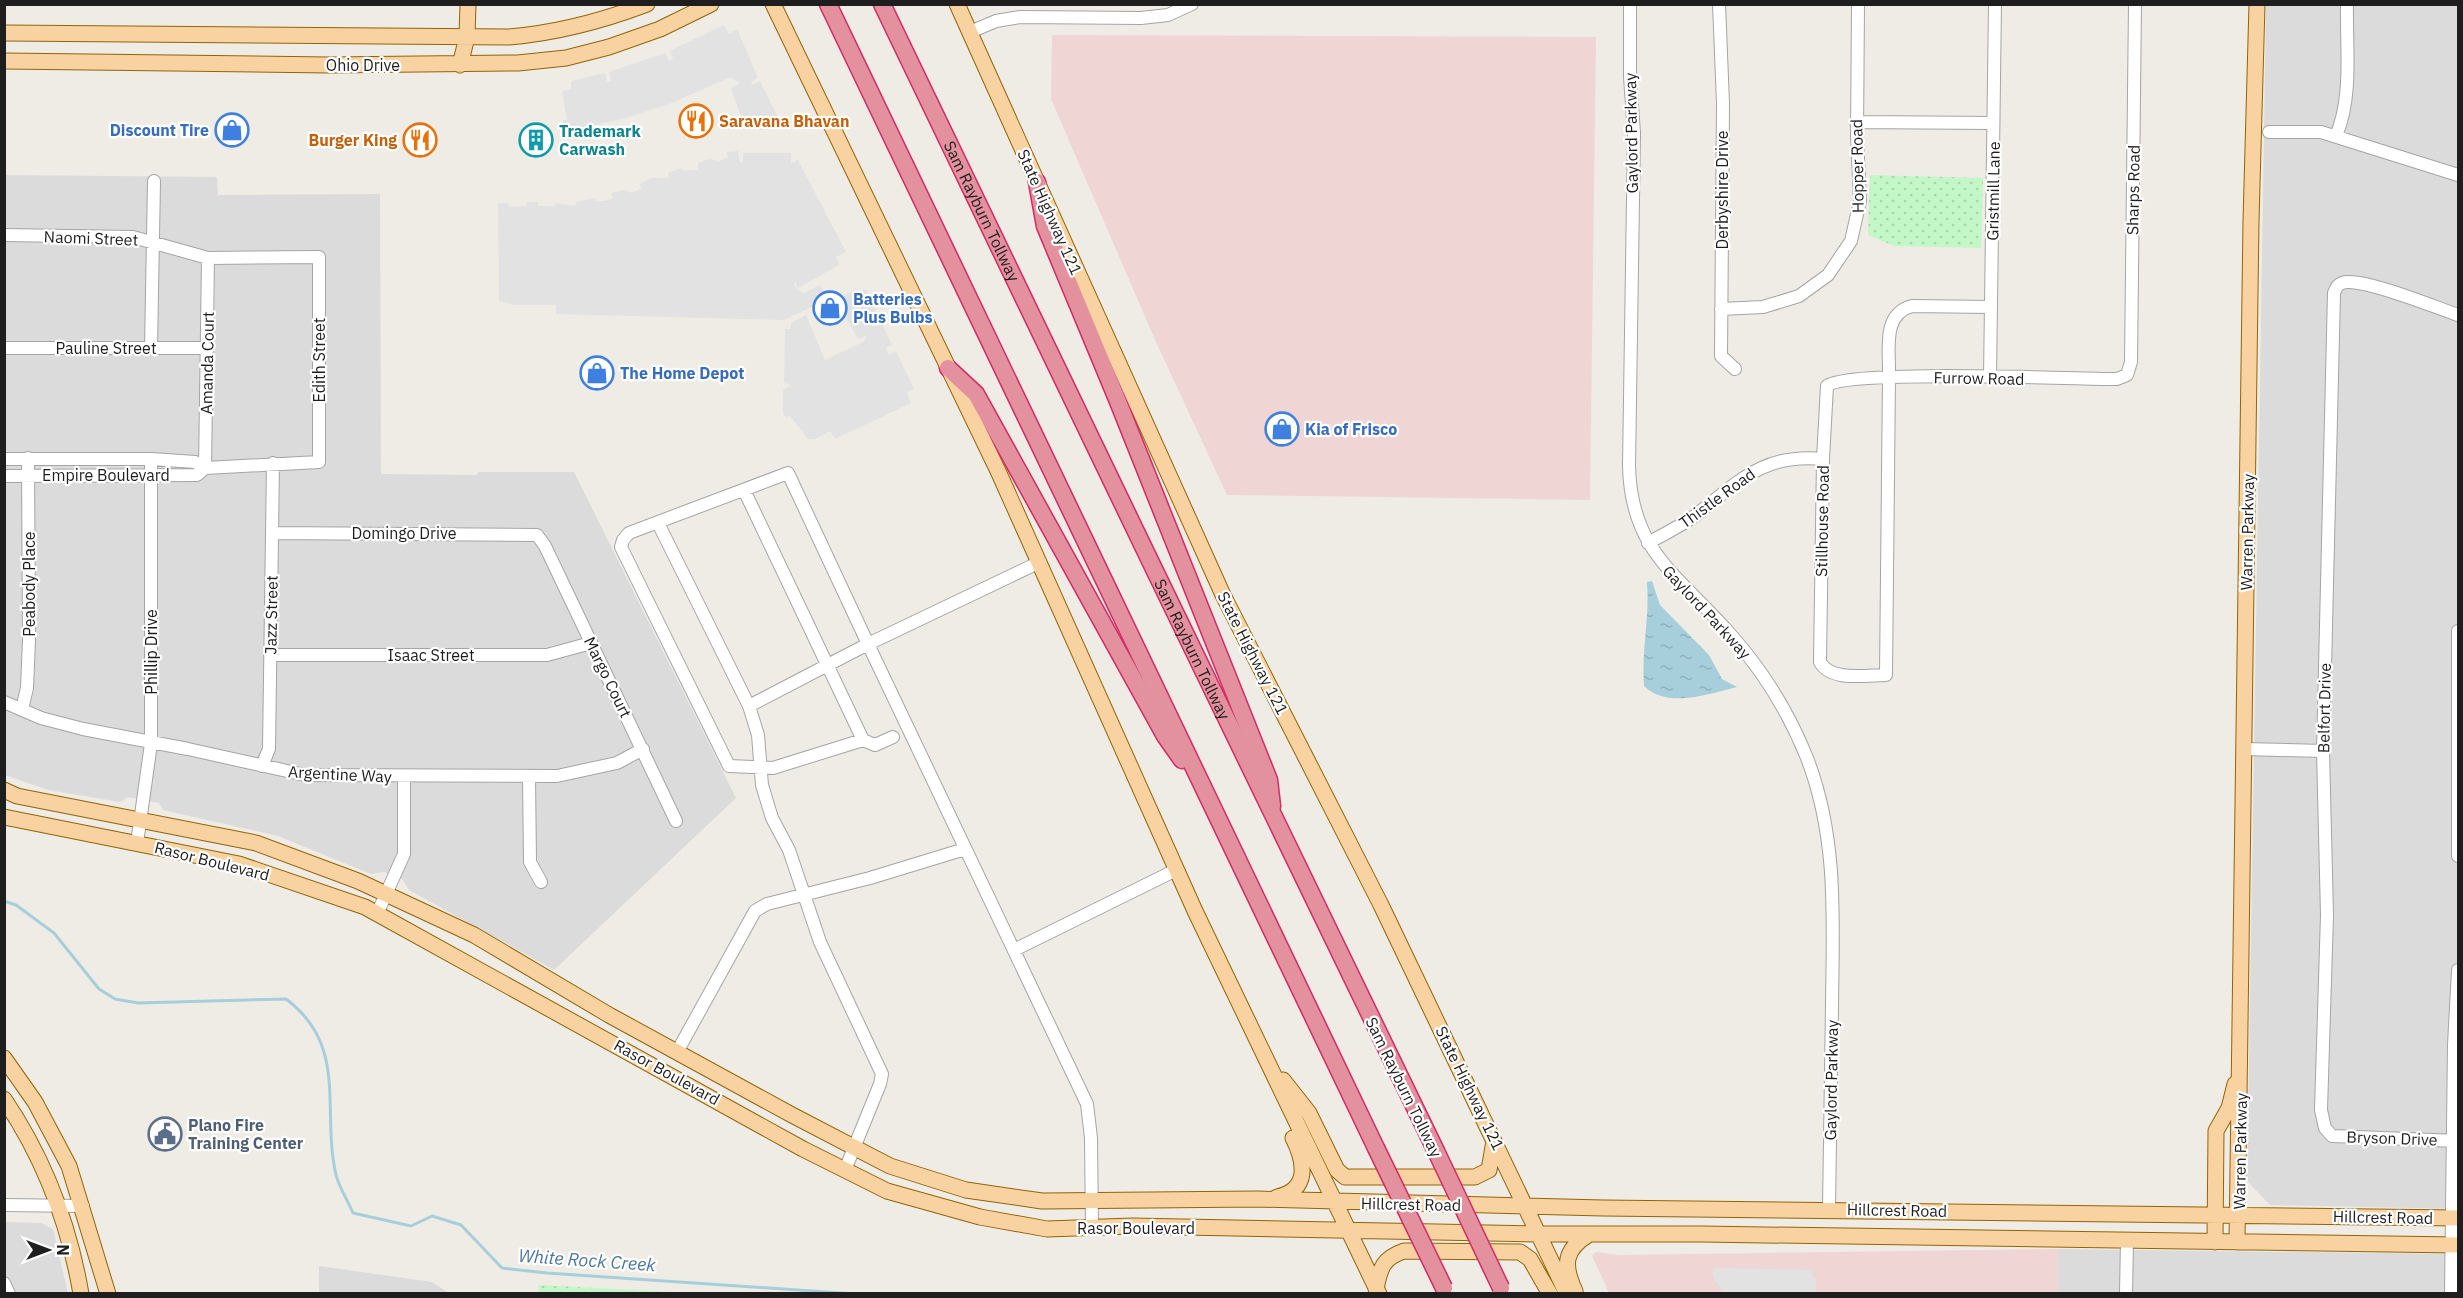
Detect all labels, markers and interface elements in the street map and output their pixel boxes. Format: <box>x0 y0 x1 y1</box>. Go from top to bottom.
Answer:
street label: Ohio Drive <box>326 55 400 75</box>
street label: Gaylord Parkway <box>1620 72 1642 194</box>
restaurant icon: Saravana Bhavan <box>678 103 714 139</box>
place label: Saravana Bhavan <box>719 111 850 131</box>
shop icon: Discount Tire <box>214 112 250 148</box>
street label: Hopper Road <box>1846 119 1868 213</box>
place label: Discount Tire <box>110 120 209 140</box>
place label: Trademark Carwash <box>559 121 642 159</box>
restaurant icon: Burger King <box>402 122 438 158</box>
building icon: Trademark Carwash <box>518 122 554 158</box>
place label: Burger King <box>309 130 397 150</box>
street label: Derbyshire Drive <box>1712 130 1732 249</box>
street label: Sam Rayburn Tollway <box>940 138 1024 285</box>
street label: Gristmill Lane <box>1982 141 2004 241</box>
street label: Sharps Road <box>2122 145 2144 235</box>
street label: State Highway 121 <box>1013 146 1087 278</box>
street label: Naomi Street <box>43 226 139 250</box>
place label: Batteries Plus Bulbs <box>853 289 933 327</box>
shop icon: Batteries Plus Bulbs <box>812 290 848 326</box>
street label: Amanda Court <box>196 311 218 415</box>
street label: Edith Street <box>309 318 329 402</box>
street label: Pauline Street <box>55 338 157 358</box>
shop icon: The Home Depot <box>579 355 615 391</box>
place label: The Home Depot <box>620 363 744 383</box>
street label: Furrow Road <box>1933 367 2025 389</box>
shop icon: Kia of Frisco <box>1264 411 1300 447</box>
place label: Kia of Frisco <box>1305 419 1397 439</box>
street label: Thistle Road <box>1675 464 1759 532</box>
street label: Empire Boulevard <box>42 465 170 485</box>
street label: Stillhouse Road <box>1811 465 1833 577</box>
street label: Warren Parkway <box>2236 473 2258 591</box>
street label: Domingo Drive <box>352 523 457 543</box>
street label: Peabody Place <box>19 531 39 637</box>
street label: Gaylord Parkway <box>1659 561 1755 663</box>
street label: Jazz Street <box>260 575 282 655</box>
street label: Sam Rayburn Tollway <box>1150 576 1235 723</box>
street label: State Highway 121 <box>1213 588 1293 718</box>
street label: Phillip Drive <box>141 609 161 695</box>
street label: Margo Court <box>580 633 636 721</box>
street label: Isaac Street <box>388 645 475 665</box>
street label: Belfort Drive <box>2313 663 2335 753</box>
street label: Argentine Way <box>288 761 392 787</box>
street label: Rasor Boulevard <box>152 837 272 885</box>
street label: Sam Rayburn Tollway <box>1361 1014 1447 1160</box>
street label: Gaylord Parkway <box>1820 1019 1842 1141</box>
street label: State Highway 121 <box>1431 1023 1509 1153</box>
street label: Rasor Boulevard <box>611 1035 723 1109</box>
street label: Warren Parkway <box>2229 1092 2251 1210</box>
place label: Plano Fire Training Center <box>188 1115 304 1153</box>
public building icon: Plano Fire Training Center <box>147 1116 183 1152</box>
street label: Bryson Drive <box>2346 1126 2438 1150</box>
street label: Hillcrest Road <box>1361 1193 1461 1215</box>
street label: Hillcrest Road <box>1847 1199 1947 1221</box>
street label: Hillcrest Road <box>2333 1206 2433 1228</box>
street label: Rasor Boulevard <box>1077 1218 1195 1238</box>
north arrow <box>18 1220 78 1280</box>
text: N <box>53 1244 73 1256</box>
water label: White Rock Creek <box>518 1244 657 1276</box>

